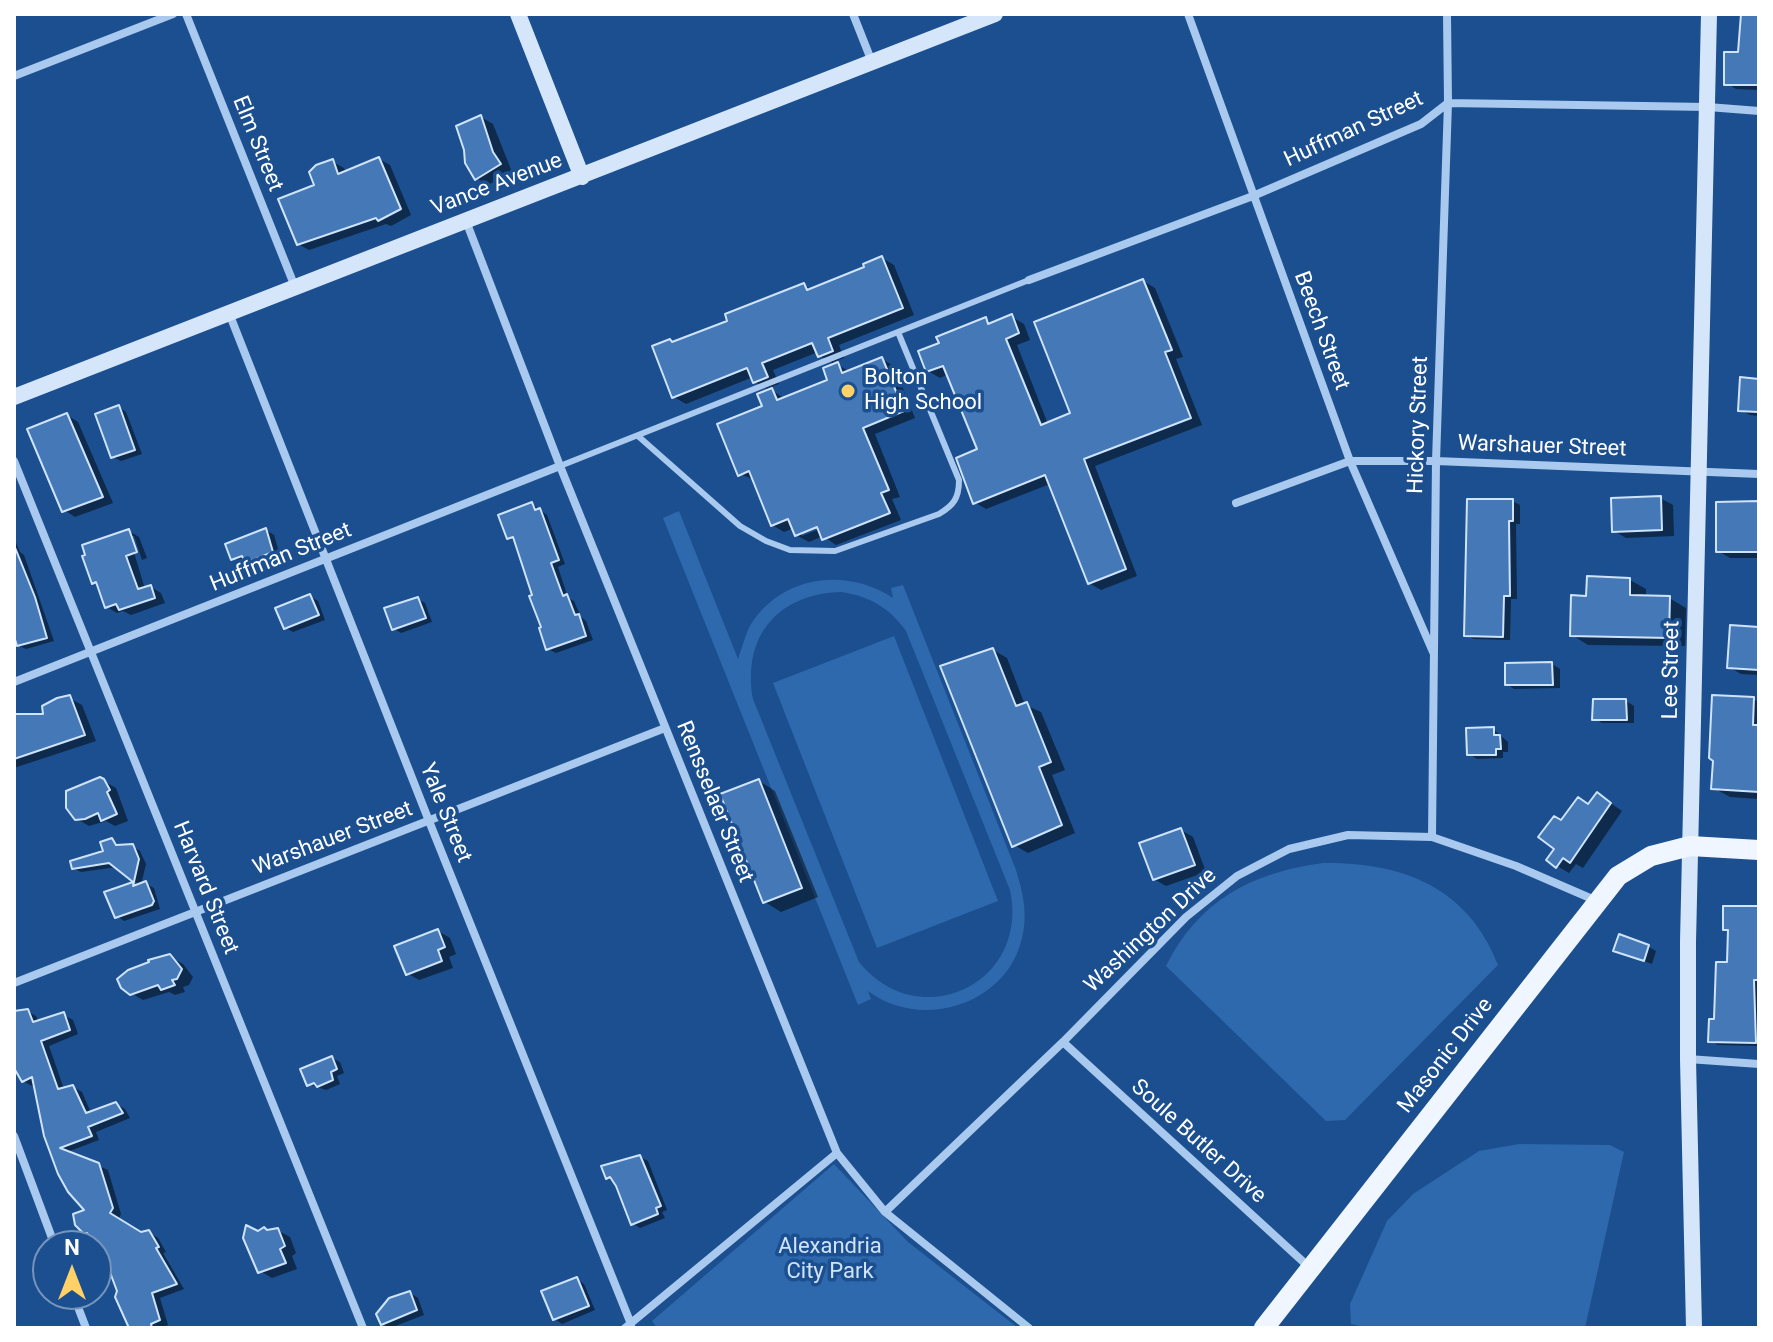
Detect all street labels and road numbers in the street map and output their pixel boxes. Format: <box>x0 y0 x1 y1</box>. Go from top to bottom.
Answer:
street label: Huffman Street <box>1280 86 1428 174</box>
street label: Elm Street <box>226 92 288 196</box>
street label: Vance Avenue <box>428 148 566 222</box>
street label: Beech Street <box>1287 268 1355 394</box>
street label: Hickory Street <box>1403 356 1435 494</box>
street label: Warshauer Street <box>1457 431 1627 463</box>
street label: Huffman Street <box>207 518 355 598</box>
street label: Lee Street <box>1658 620 1686 720</box>
street label: Rensselaer Street <box>670 717 758 887</box>
street label: Yale Street <box>413 759 477 867</box>
street label: Warshauer Street <box>249 796 417 882</box>
street label: Harvard Street <box>166 818 244 958</box>
street label: Washington Drive <box>1079 863 1223 999</box>
street label: Masonic Drive <box>1393 993 1499 1119</box>
street label: Soule Butler Drive <box>1125 1074 1271 1210</box>

